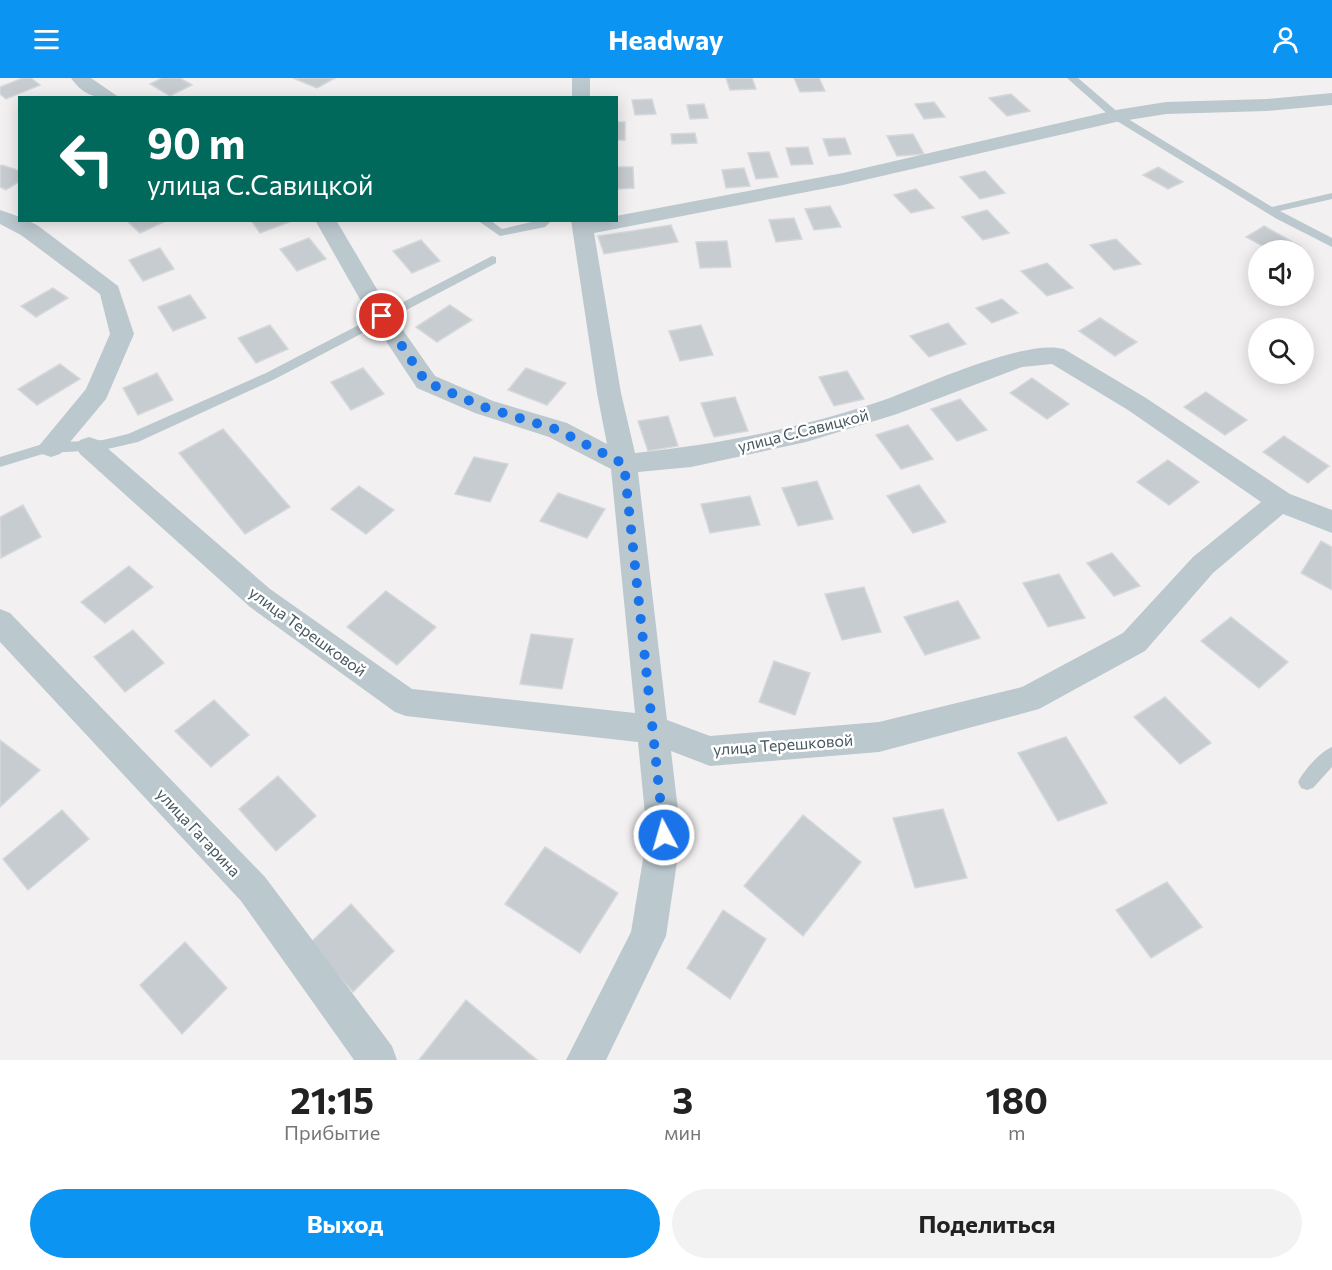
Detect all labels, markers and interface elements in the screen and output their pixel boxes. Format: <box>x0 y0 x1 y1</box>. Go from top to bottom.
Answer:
icon: menu <box>30 23 63 56</box>
text: Headway <box>608 23 724 56</box>
icon: person <box>1269 23 1302 56</box>
text: 90 m <box>147 116 246 168</box>
icon: left <box>48 120 126 198</box>
text: улица С.Савицкой <box>147 168 374 201</box>
map controls <box>1248 240 1314 384</box>
button: sound <box>1248 240 1314 306</box>
pin <box>356 290 407 341</box>
icon: arrive <box>365 299 398 332</box>
button: search <box>1248 318 1314 384</box>
street label: улица С.Савицкой <box>736 405 870 455</box>
street label: улица Терешковой <box>246 582 370 680</box>
street label: улица Терешковой <box>712 730 854 758</box>
street label: улица Гагарина <box>153 784 245 880</box>
position arrow <box>632 803 696 867</box>
text: 21:15 <box>290 1077 374 1121</box>
text: 3 <box>672 1077 693 1121</box>
text: 180 <box>985 1077 1048 1121</box>
text: Прибытие <box>284 1120 380 1144</box>
text: мин <box>664 1120 701 1144</box>
text: m <box>1008 1120 1025 1144</box>
button: Выход <box>30 1189 660 1258</box>
button: Поделиться <box>672 1189 1302 1258</box>

